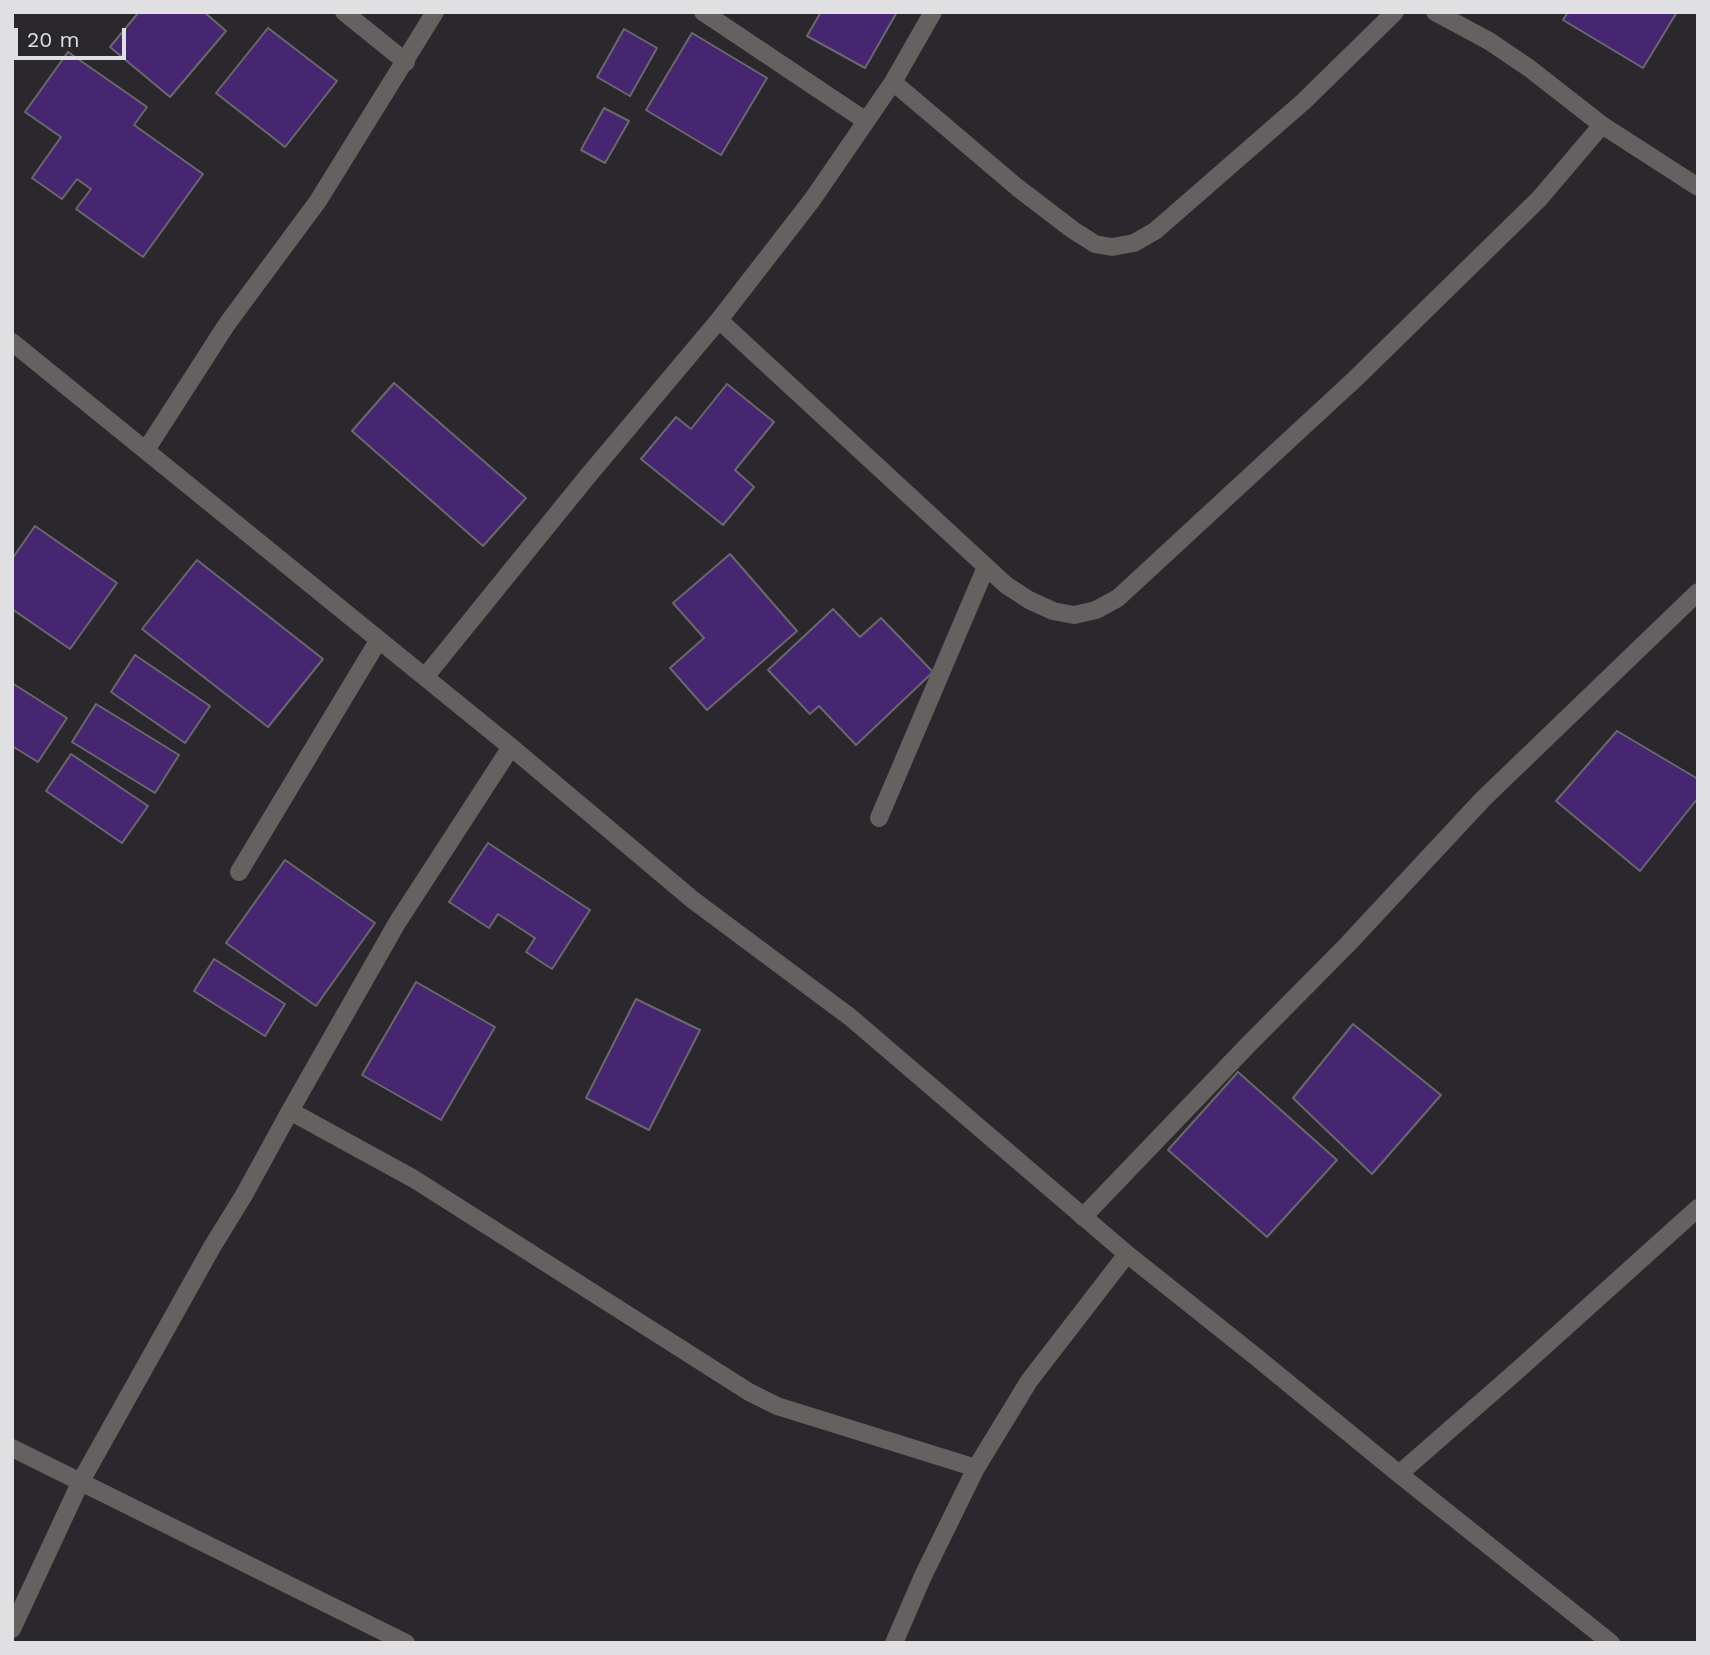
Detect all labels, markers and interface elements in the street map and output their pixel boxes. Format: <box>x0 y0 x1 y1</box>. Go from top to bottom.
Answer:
scale bar <box>18 14 130 58</box>
text: 20 m <box>27 27 79 52</box>

